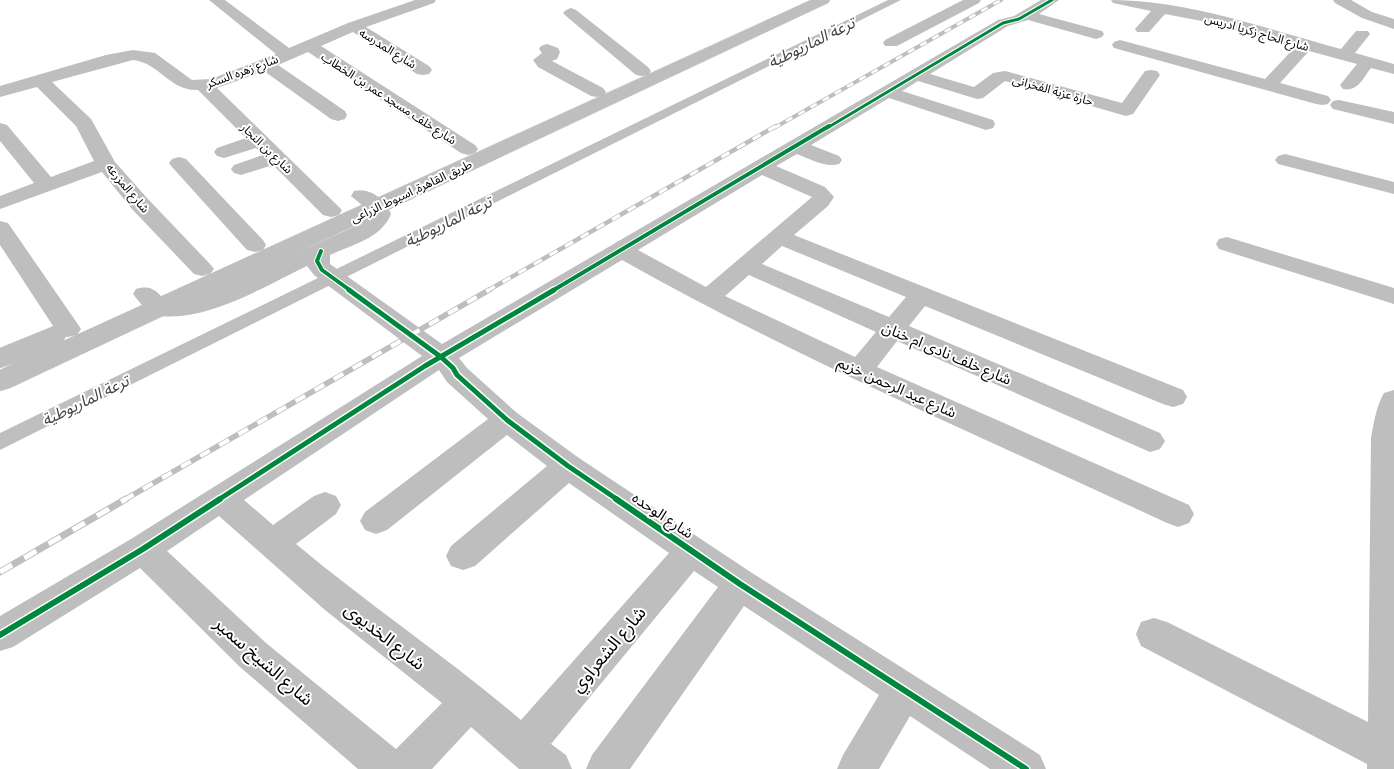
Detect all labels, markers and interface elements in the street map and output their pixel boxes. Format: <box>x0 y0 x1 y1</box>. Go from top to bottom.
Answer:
street label: شارع الحاج زكريا ادريس <box>1203 8 1311 56</box>
water label: ترعة الماريوطية <box>763 10 861 73</box>
street label: شارع المدرسه <box>356 23 420 73</box>
street label: شارع خلف مسجد عمر بن الخطاب <box>317 47 461 149</box>
street label: شارع زهره السكر <box>202 49 281 93</box>
street label: حارة عزبة الفخرانى <box>1010 69 1096 111</box>
street label: شارع بن النجار <box>236 117 297 178</box>
street label: طريق القاهرة, اسيوط الزراعى <box>347 154 475 228</box>
street label: شارع المزرعه <box>102 159 154 217</box>
water label: ترعة الماريوطية <box>400 189 498 252</box>
street label: شارع خلف نادى ام خنان <box>878 315 1016 392</box>
street label: شارع عبد الرحمن خزيم <box>833 350 961 425</box>
water label: ترعة الماريوطية <box>37 368 135 431</box>
street label: شارع الوحده <box>627 486 699 545</box>
street label: شارع الخديوى <box>338 596 431 677</box>
street label: شارع الشعراوي <box>564 600 653 699</box>
street label: شارع الشيخ سمير <box>207 609 320 713</box>

